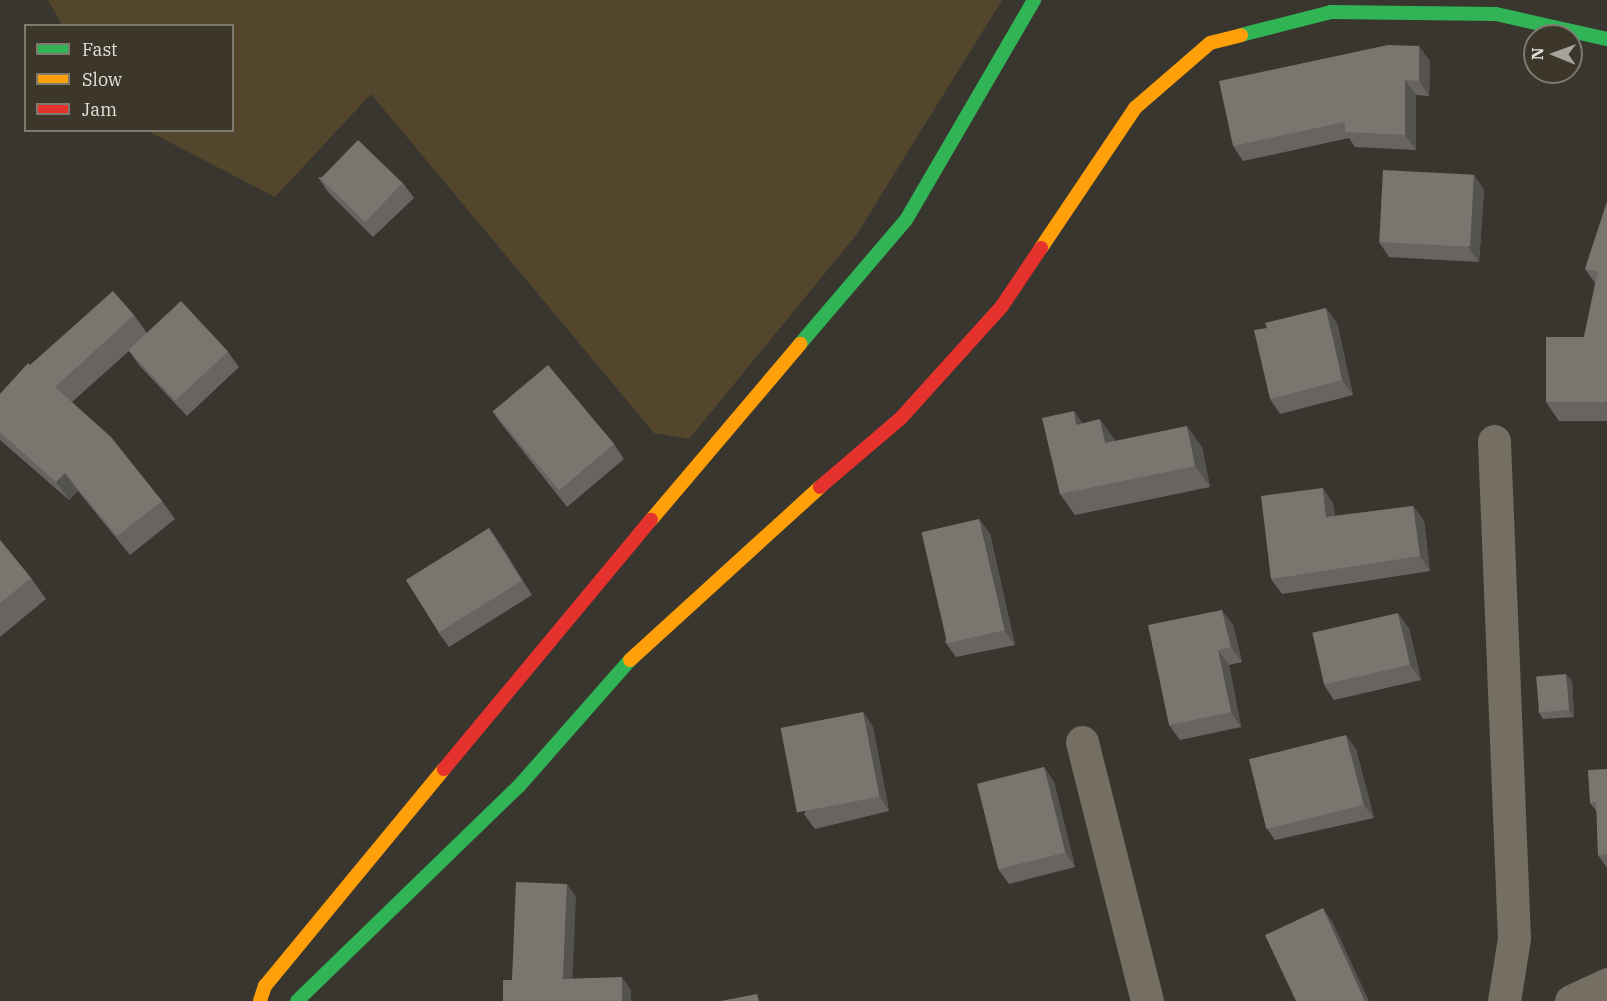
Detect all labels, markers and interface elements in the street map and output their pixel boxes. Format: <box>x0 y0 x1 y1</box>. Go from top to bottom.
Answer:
legend <box>24 24 234 132</box>
north arrow <box>1523 24 1583 84</box>
text: Fast <box>82 38 117 61</box>
text: N <box>1527 47 1547 60</box>
text: Slow <box>82 68 122 91</box>
text: Jam <box>82 98 117 121</box>

